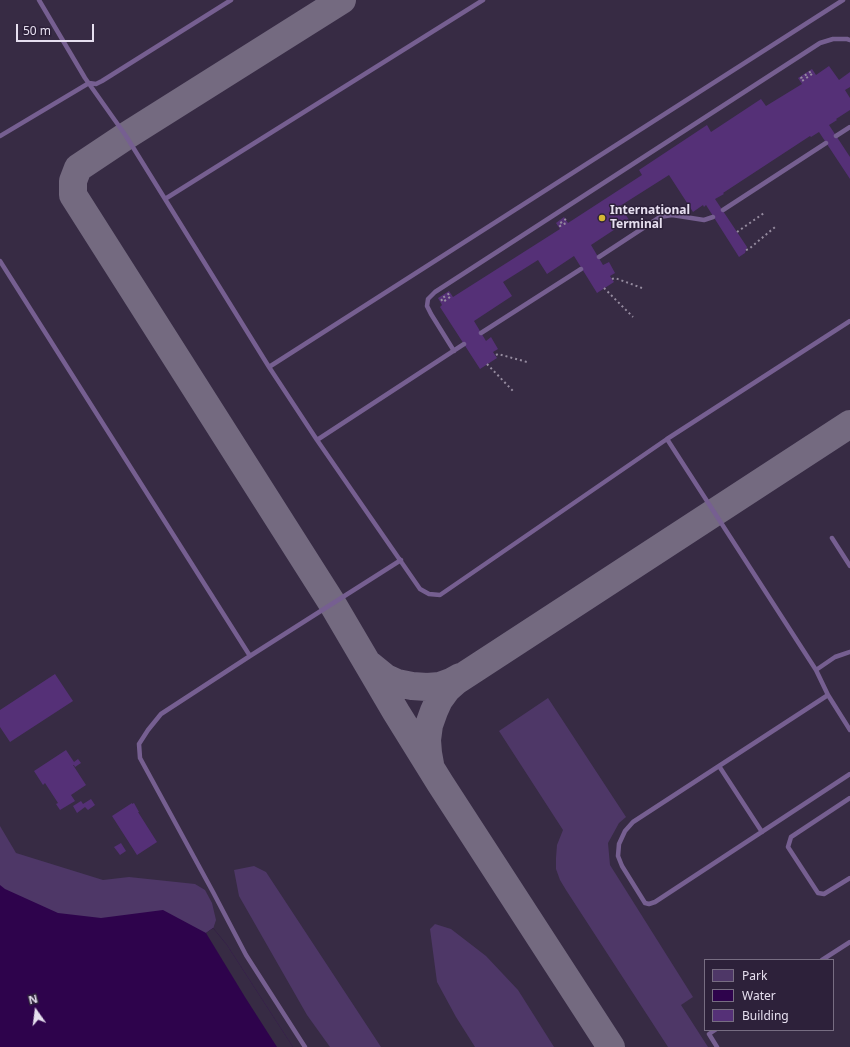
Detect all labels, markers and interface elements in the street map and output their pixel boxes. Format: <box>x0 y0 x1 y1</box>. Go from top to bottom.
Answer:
scale bar <box>18 16 96 42</box>
text: 50 m <box>23 22 51 39</box>
place label: International Terminal <box>610 204 690 232</box>
marker: International Terminal <box>597 213 607 223</box>
legend <box>704 959 834 1031</box>
text: Park <box>742 967 767 984</box>
text: Water <box>742 987 776 1004</box>
north arrow <box>16 991 56 1031</box>
text: N <box>27 991 39 1007</box>
text: Building <box>742 1007 789 1024</box>

